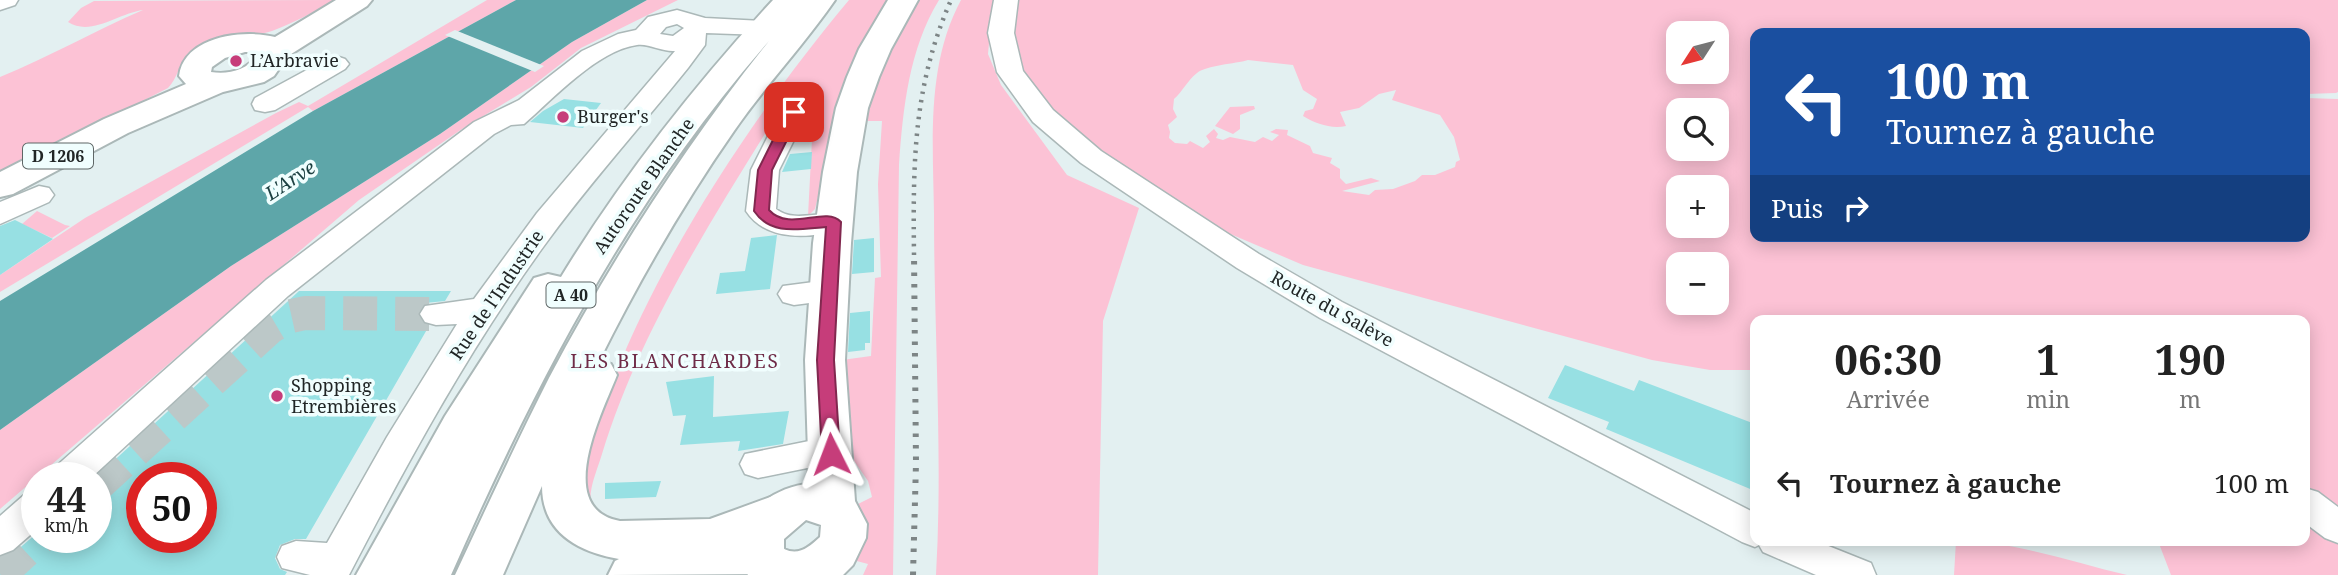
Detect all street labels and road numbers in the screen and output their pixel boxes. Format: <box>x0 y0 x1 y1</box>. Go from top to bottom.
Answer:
street label: Autoroute Blanche <box>587 113 699 258</box>
road number: D 1206 <box>23 144 93 168</box>
street label: Rue de l'Industrie <box>444 225 548 364</box>
street label: Route du Salève <box>1267 265 1398 352</box>
road number: A 40 <box>546 282 596 308</box>

